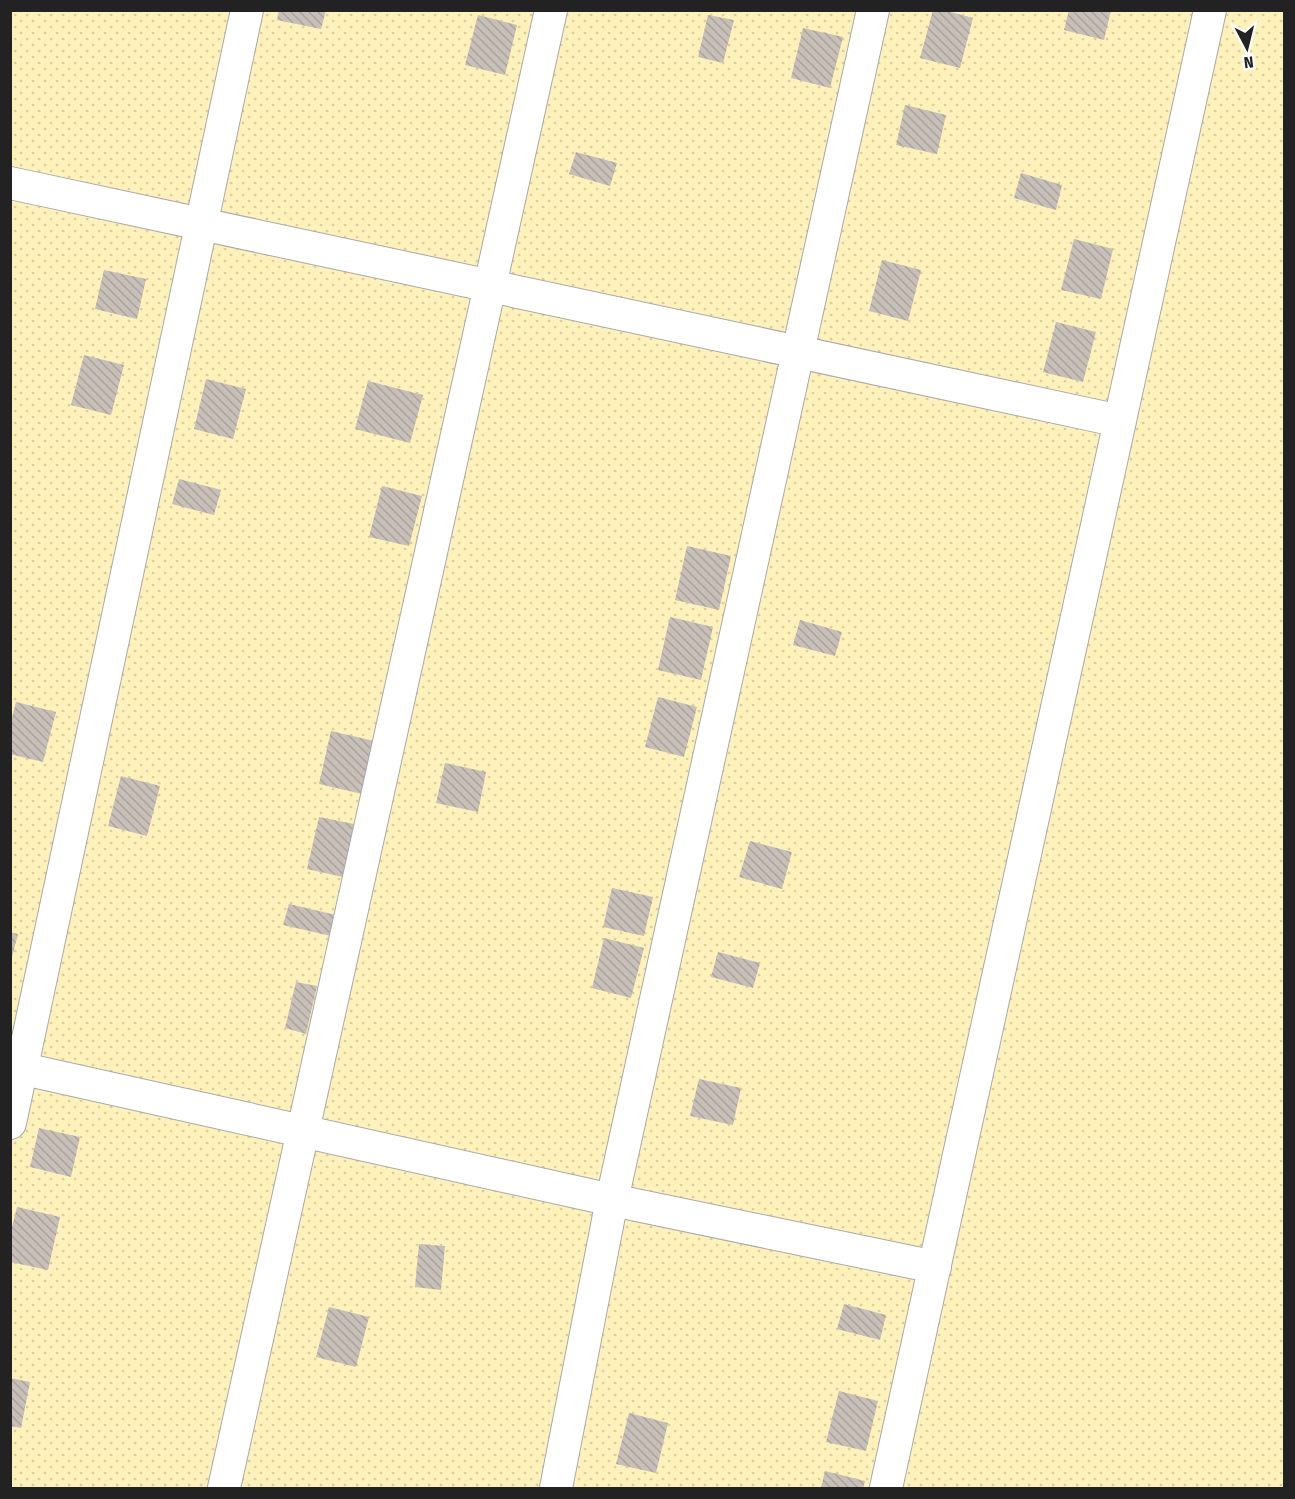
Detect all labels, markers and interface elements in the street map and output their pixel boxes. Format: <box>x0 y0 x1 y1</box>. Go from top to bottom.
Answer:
north arrow <box>1217 18 1277 78</box>
text: N <box>1243 52 1255 72</box>

